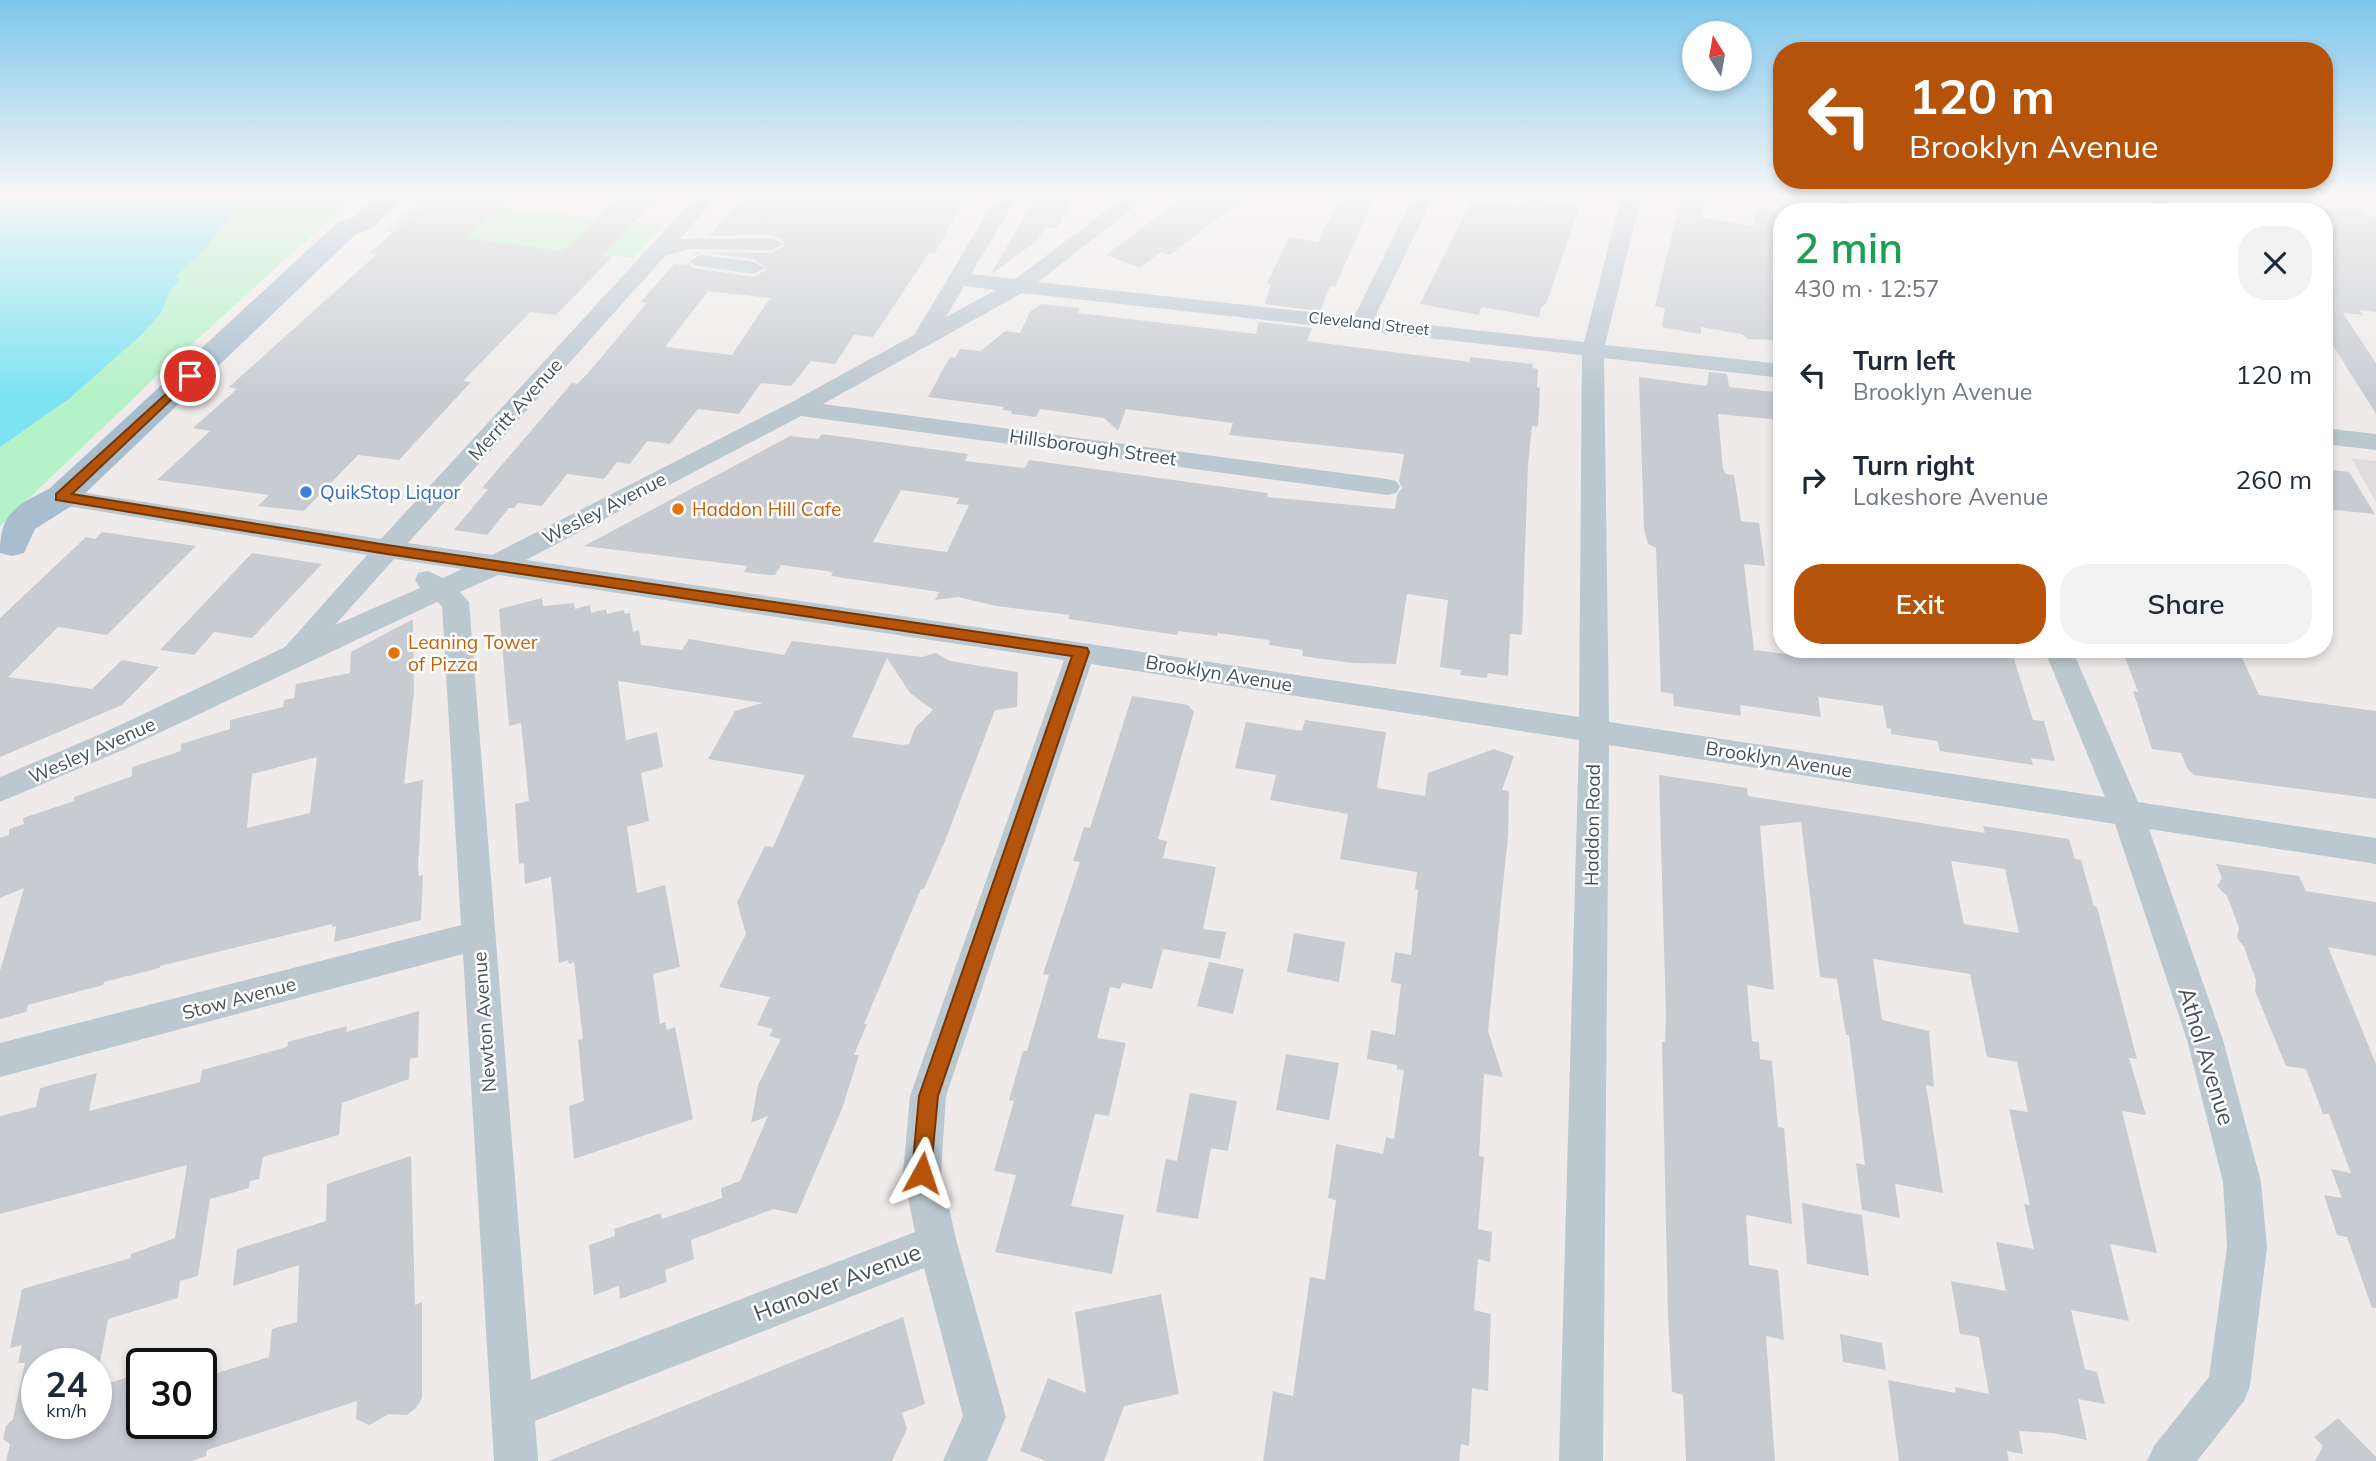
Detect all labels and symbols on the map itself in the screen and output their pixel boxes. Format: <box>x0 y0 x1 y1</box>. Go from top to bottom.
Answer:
north arrow <box>1682 21 1752 91</box>
street label: Cleveland Street <box>1308 307 1431 339</box>
pin <box>160 346 220 406</box>
street label: Merritt Avenue <box>463 353 567 465</box>
street label: Hillsborough Street <box>1008 423 1178 471</box>
street label: Wesley Avenue <box>538 466 670 550</box>
place label: QuikStop Liquor <box>320 480 461 504</box>
marker: QuikStop Liquor <box>298 484 314 500</box>
place label: Haddon Hill Cafe <box>692 497 841 521</box>
marker: Haddon Hill Cafe <box>670 501 686 517</box>
place label: Leaning Tower of Pizza <box>408 630 538 676</box>
marker: Leaning Tower of Pizza <box>386 645 402 661</box>
street label: Brooklyn Avenue <box>1144 650 1294 696</box>
street label: Wesley Avenue <box>25 711 159 789</box>
street label: Brooklyn Avenue <box>1704 736 1854 782</box>
street label: Haddon Road <box>1579 764 1605 886</box>
street label: Newton Avenue <box>467 951 501 1093</box>
street label: Stow Avenue <box>180 971 298 1025</box>
street label: Athol Avenue <box>2172 983 2242 1129</box>
position arrow <box>885 1136 959 1210</box>
street label: Hanover Avenue <box>749 1237 925 1327</box>
speed limit sign: 30 <box>126 1348 217 1439</box>

